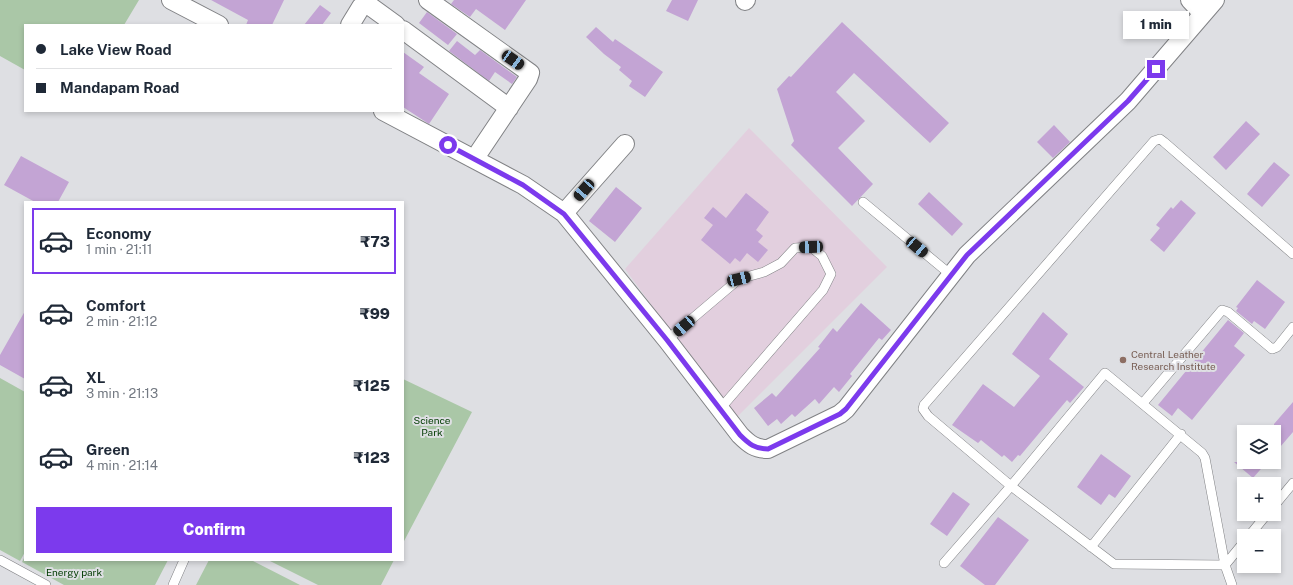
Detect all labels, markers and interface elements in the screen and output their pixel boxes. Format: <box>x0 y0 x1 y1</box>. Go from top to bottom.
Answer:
callout: 1 min <box>1123 11 1189 39</box>
text: 1 min <box>1140 17 1172 32</box>
text: Lake View Road <box>60 41 172 58</box>
car <box>500 48 526 72</box>
route end <box>1147 60 1165 78</box>
text: Mandapam Road <box>60 79 180 96</box>
route start <box>439 136 457 154</box>
car <box>572 177 596 203</box>
icon: car <box>38 223 74 259</box>
text: Economy <box>86 225 151 242</box>
text: ₹73 <box>360 233 390 250</box>
car <box>904 235 930 259</box>
car <box>799 241 823 253</box>
text: 1 min · 21:11 <box>86 242 152 257</box>
car <box>726 270 752 288</box>
icon: car <box>38 295 74 331</box>
text: Comfort <box>86 297 146 314</box>
text: ₹99 <box>360 305 390 322</box>
text: 2 min · 21:12 <box>86 314 157 329</box>
car <box>671 314 697 338</box>
place label: Central Leather Research Institute <box>1131 348 1216 372</box>
marker: Central Leather Research Institute <box>1118 355 1128 365</box>
icon: car <box>38 367 74 403</box>
text: XL <box>86 369 105 386</box>
text: ₹125 <box>353 377 390 394</box>
text: 3 min · 21:13 <box>86 386 158 401</box>
park label: Science Park <box>413 414 451 438</box>
map controls <box>1237 425 1281 573</box>
button: layers <box>1237 425 1281 469</box>
icon: car <box>38 439 74 475</box>
text: Green <box>86 441 130 458</box>
text: ₹123 <box>353 449 390 466</box>
text: 4 min · 21:14 <box>86 458 158 473</box>
button: + <box>1237 477 1281 521</box>
button: Confirm <box>36 507 392 553</box>
button: − <box>1237 529 1281 573</box>
park label: Energy park <box>46 566 102 578</box>

